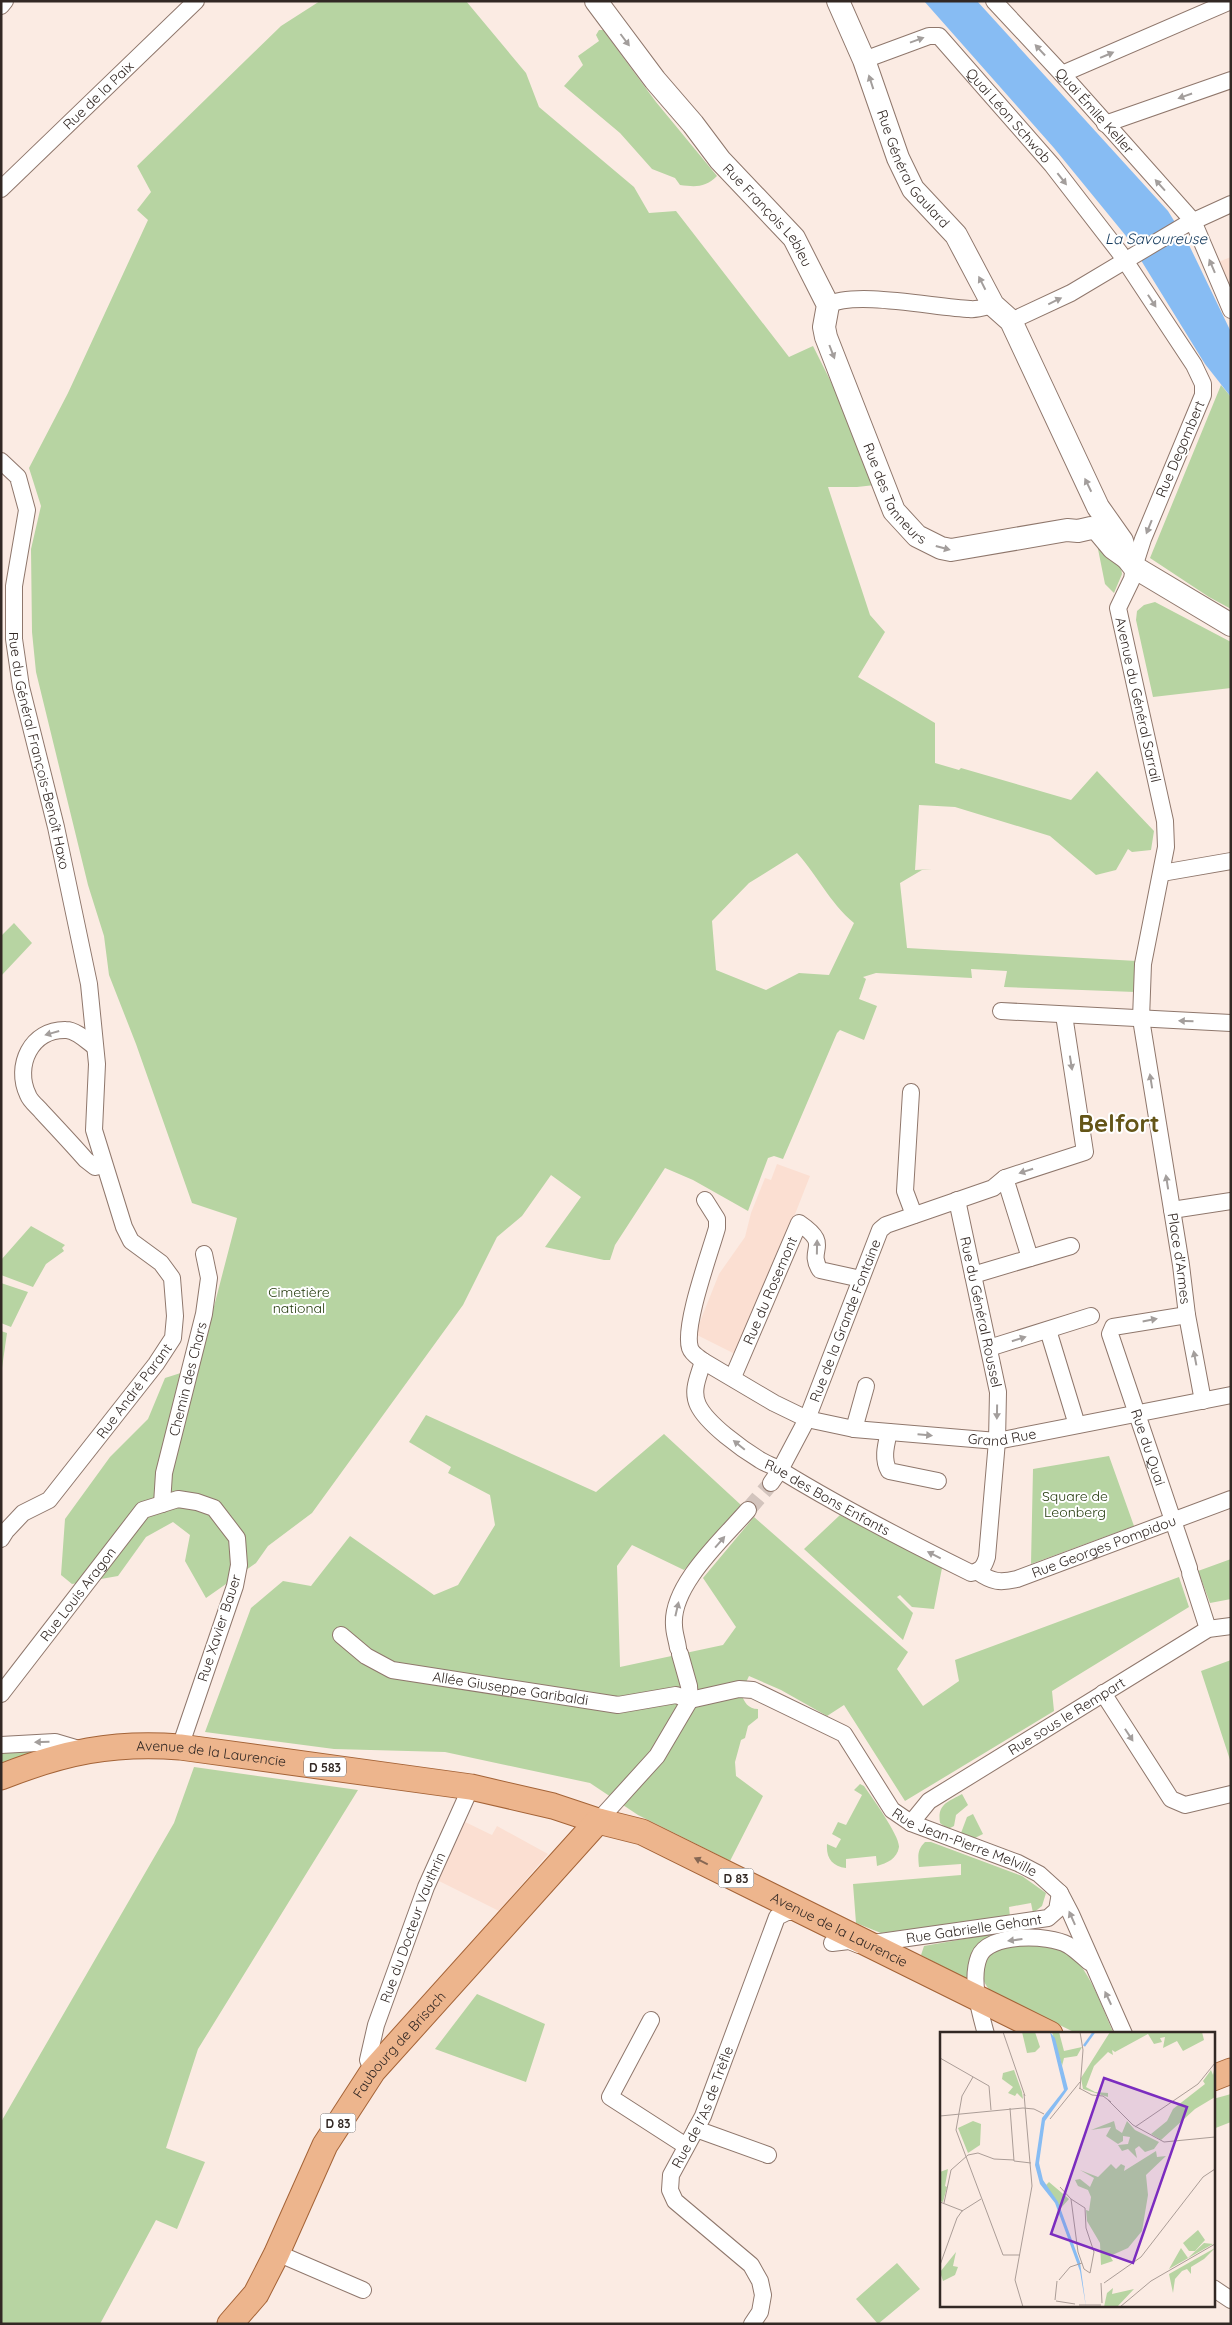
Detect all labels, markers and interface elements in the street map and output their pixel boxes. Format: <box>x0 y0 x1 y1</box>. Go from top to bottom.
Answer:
one-way arrow <box>620 33 630 47</box>
one-way arrow <box>910 36 925 44</box>
one-way arrow <box>1034 45 1046 57</box>
one-way arrow <box>1100 51 1114 59</box>
street label: Rue de la Paix <box>59 57 137 133</box>
street label: Quai Léon Schwob <box>962 64 1055 167</box>
street label: Quai Émile Keller <box>1052 64 1138 158</box>
one-way arrow <box>866 75 874 90</box>
one-way arrow <box>1177 93 1192 101</box>
street label: Rue Général Gaulard <box>873 107 954 232</box>
street label: Rue François Lebleu <box>719 160 816 270</box>
one-way arrow <box>1057 172 1068 185</box>
one-way arrow <box>1154 179 1166 191</box>
water label: La Savoureuse <box>1105 229 1207 248</box>
one-way arrow <box>1207 259 1215 273</box>
one-way arrow <box>978 276 986 290</box>
one-way arrow <box>1147 294 1157 308</box>
one-way arrow <box>1048 297 1062 305</box>
one-way arrow <box>828 345 836 359</box>
street label: Rue Degombert <box>1152 398 1209 500</box>
street label: Rue des Tanneurs <box>859 440 929 548</box>
one-way arrow <box>1083 478 1091 492</box>
one-way arrow <box>1144 520 1152 534</box>
one-way arrow <box>935 544 950 552</box>
street label: Avenue du Général Sarrail <box>1111 616 1165 784</box>
street label: Rue du Général François-Benoît Haxo <box>5 632 74 871</box>
one-way arrow <box>1178 1017 1194 1025</box>
one-way arrow <box>44 1030 59 1038</box>
one-way arrow <box>1067 1055 1075 1071</box>
one-way arrow <box>1146 1073 1154 1089</box>
district label: Belfort <box>1078 1108 1160 1138</box>
one-way arrow <box>1018 1168 1033 1176</box>
one-way arrow <box>1163 1174 1171 1190</box>
street label: Place d'Armes <box>1164 1212 1195 1305</box>
street label: Rue du Rosemont <box>739 1234 801 1347</box>
street label: Rue du Général Roussel <box>956 1235 1006 1389</box>
street label: Rue de la Grande Fontaine <box>805 1237 885 1405</box>
one-way arrow <box>813 1239 821 1255</box>
park label: Cimetière national <box>268 1283 330 1317</box>
one-way arrow <box>1142 1316 1157 1324</box>
street label: Chemin des Chars <box>165 1320 211 1438</box>
one-way arrow <box>1011 1335 1026 1343</box>
street label: Rue André Parant <box>92 1340 176 1442</box>
one-way arrow <box>1190 1349 1198 1365</box>
one-way arrow <box>993 1404 1001 1420</box>
street label: Rue du Quai <box>1127 1406 1169 1488</box>
street label: Grand Rue <box>967 1424 1038 1450</box>
one-way arrow <box>917 1431 933 1439</box>
one-way arrow <box>733 1439 746 1450</box>
street label: Rue des Bons Enfants <box>762 1455 893 1539</box>
park label: Square de Leonberg <box>1042 1487 1108 1521</box>
street label: Rue Georges Pompidou <box>1029 1511 1179 1582</box>
one-way arrow <box>715 1536 726 1549</box>
street label: Rue Louis Aragon <box>36 1544 120 1645</box>
one-way arrow <box>927 1551 941 1559</box>
street label: Rue Xavier Bauer <box>193 1571 245 1684</box>
one-way arrow <box>673 1602 681 1617</box>
street label: Allée Giuseppe Garibaldi <box>431 1667 590 1709</box>
street label: Rue sous le Rempart <box>1005 1673 1129 1759</box>
one-way arrow <box>1124 1728 1134 1741</box>
street label: Avenue de la Laurencie <box>136 1737 287 1770</box>
one-way arrow <box>34 1738 50 1746</box>
road number: D 583 <box>304 1758 346 1776</box>
street label: Rue Jean-Pierre Melville <box>889 1804 1040 1880</box>
street label: Rue du Docteur Vauthrin <box>376 1849 449 2005</box>
one-way arrow <box>694 1856 708 1864</box>
road number: D 83 <box>718 1869 754 1888</box>
street label: Avenue de la Laurencie <box>768 1888 911 1971</box>
street label: Rue Gabrielle Gehant <box>905 1910 1043 1947</box>
one-way arrow <box>1068 1911 1076 1925</box>
one-way arrow <box>1007 1936 1023 1944</box>
street label: Faubourg de Brisach <box>349 1987 449 2102</box>
one-way arrow <box>1103 1991 1111 2005</box>
inset map <box>940 2032 1214 2308</box>
street label: Rue de l'As de Trèfle <box>668 2044 737 2171</box>
road number: D 83 <box>320 2114 356 2132</box>

